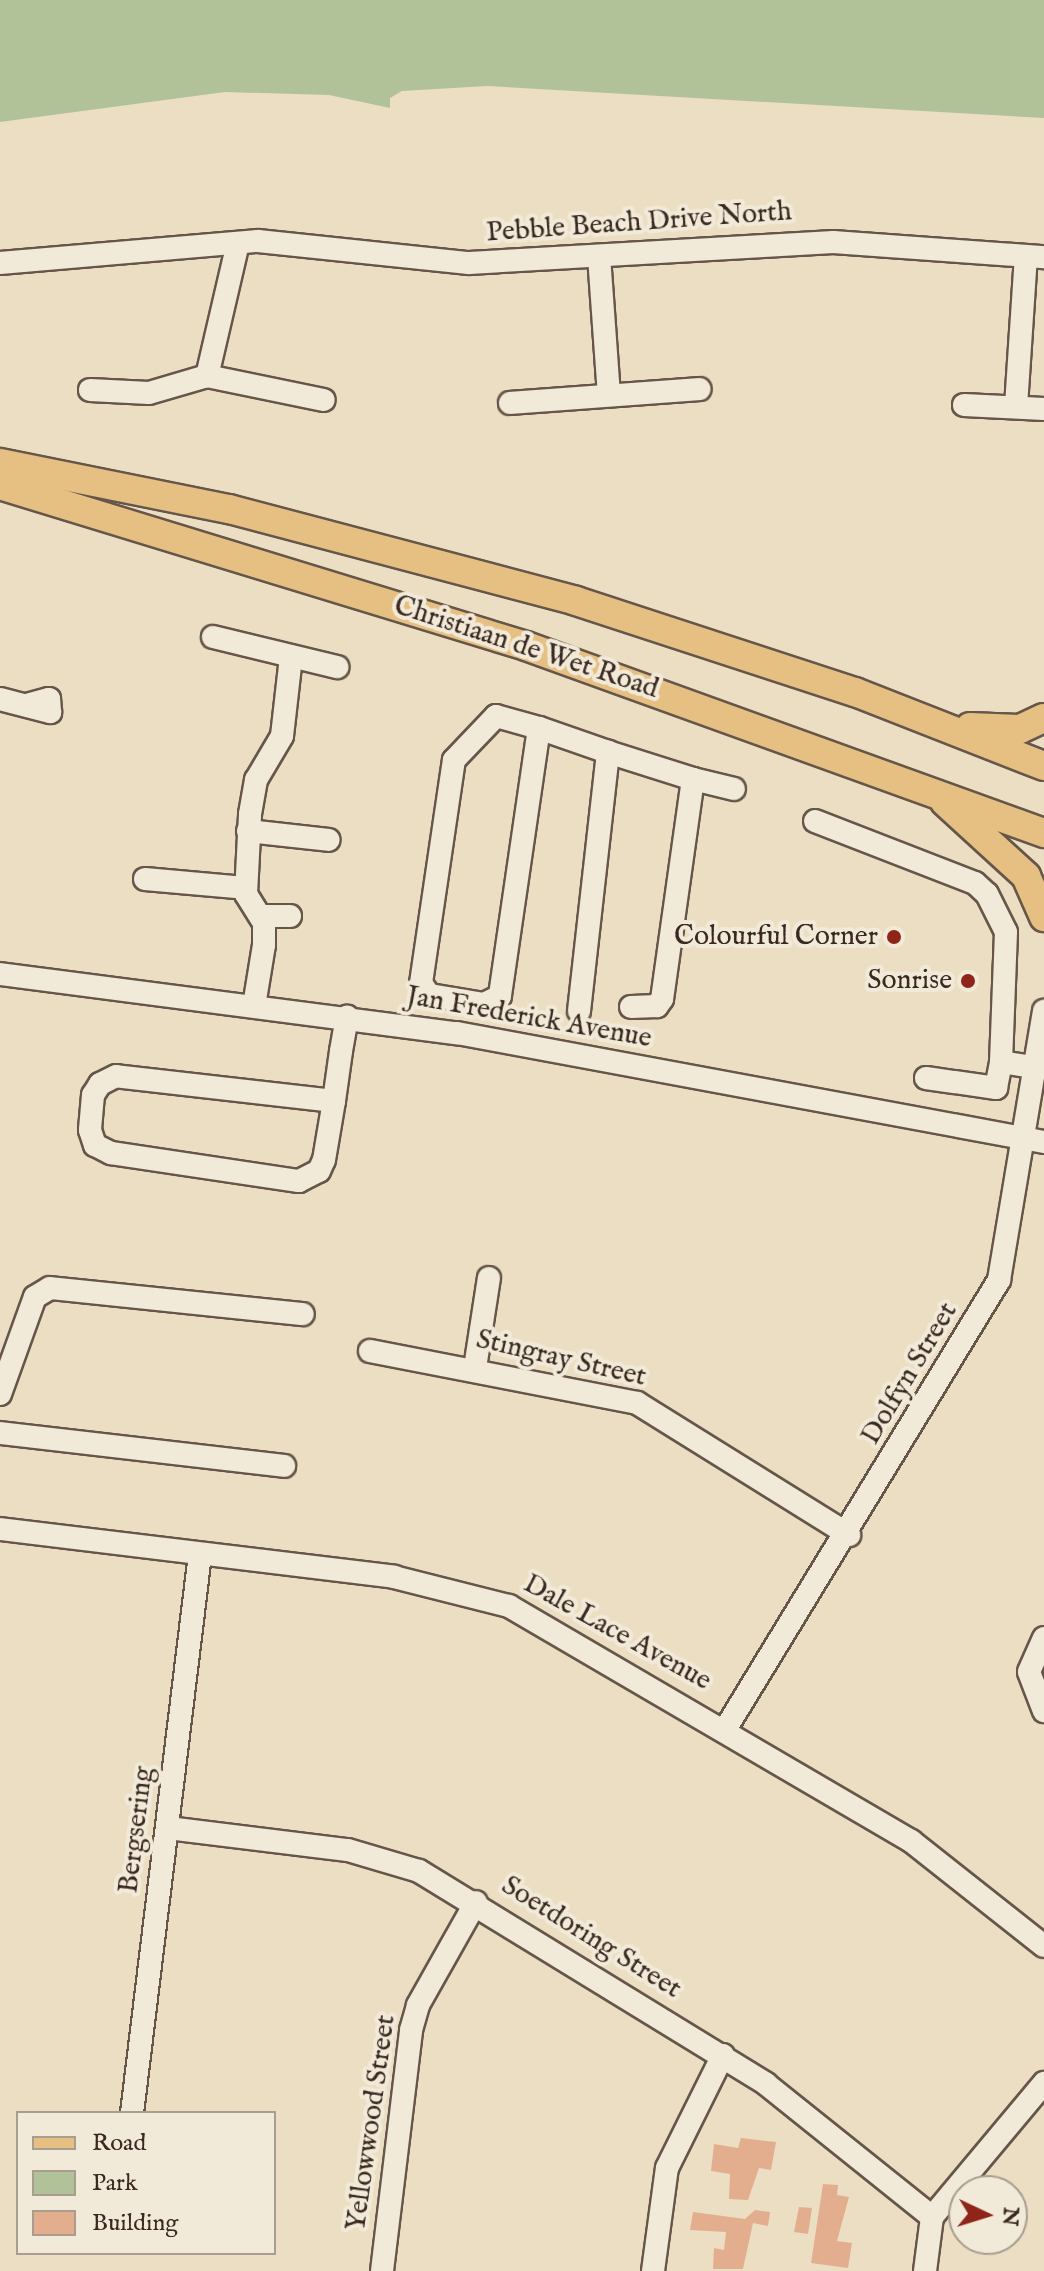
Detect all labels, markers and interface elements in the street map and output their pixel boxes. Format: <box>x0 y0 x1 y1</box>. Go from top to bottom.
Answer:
street label: Pebble Beach Drive North <box>485 196 793 250</box>
street label: Christiaan de Wet Road <box>390 589 662 707</box>
place label: Colourful Corner <box>674 920 878 954</box>
marker: Colourful Corner <box>885 928 903 946</box>
place label: Sonrise <box>867 964 952 998</box>
marker: Sonrise <box>959 972 977 990</box>
street label: Jan Frederick Avenue <box>404 980 654 1056</box>
street label: Dolfyn Street <box>854 1297 966 1451</box>
street label: Stingray Street <box>473 1323 649 1395</box>
street label: Dale Lace Avenue <box>517 1567 717 1699</box>
street label: Bergsering <box>113 1765 161 1895</box>
street label: Soetdoring Street <box>495 1869 687 2007</box>
street label: Yellowwood Street <box>340 2013 404 2233</box>
legend <box>16 2111 276 2255</box>
text: Road <box>92 2128 146 2159</box>
text: Park <box>92 2168 138 2199</box>
north arrow <box>948 2175 1028 2255</box>
text: N <box>995 2206 1025 2227</box>
text: Building <box>92 2208 178 2239</box>

